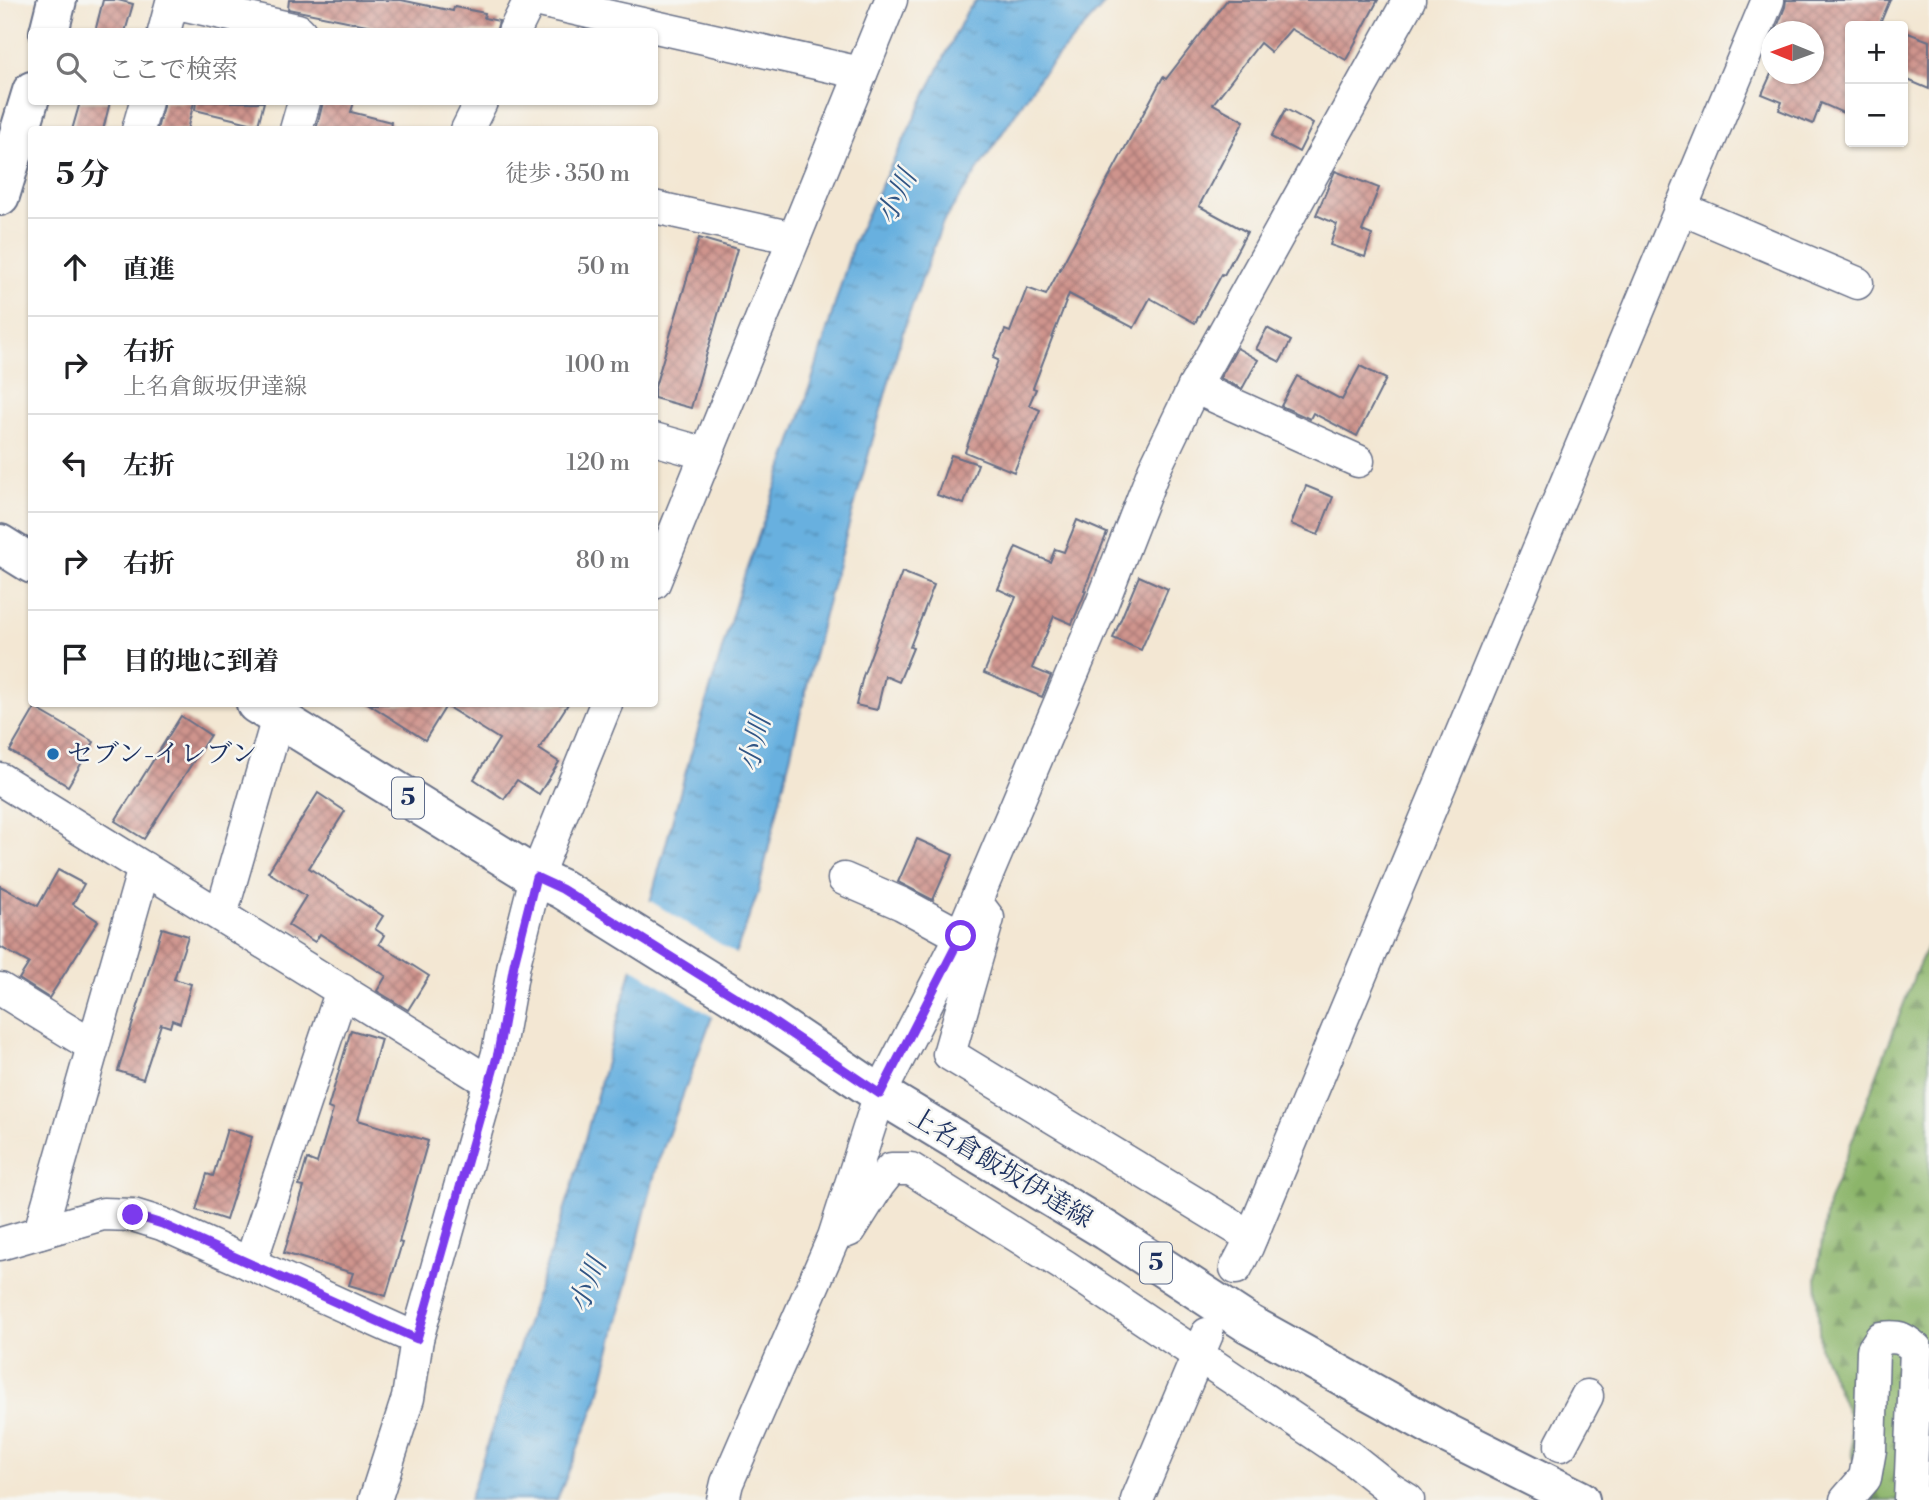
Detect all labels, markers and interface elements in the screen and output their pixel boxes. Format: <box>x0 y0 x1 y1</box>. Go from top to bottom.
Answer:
north arrow <box>1761 21 1824 84</box>
map controls <box>1845 21 1908 147</box>
button: + <box>1845 21 1908 84</box>
search box <box>28 28 658 105</box>
icon: search <box>52 48 90 86</box>
text: ここで検索 <box>108 54 238 86</box>
button: − <box>1845 84 1908 147</box>
text: 5 分 <box>56 156 109 194</box>
text: 徒歩 · 350 m <box>505 160 630 188</box>
water label: 小川 <box>869 161 926 230</box>
icon: ahead <box>56 248 94 286</box>
text: 50 m <box>577 253 630 281</box>
text: 直進 <box>123 254 175 286</box>
text: 右折 <box>123 336 175 368</box>
icon: right <box>56 346 94 384</box>
text: 100 m <box>565 351 630 379</box>
text: 上名倉飯坂伊達線 <box>123 373 307 401</box>
icon: left <box>56 444 94 482</box>
text: 120 m <box>566 449 630 477</box>
text: 左折 <box>123 450 175 482</box>
icon: right <box>56 542 94 580</box>
text: 80 m <box>576 547 630 575</box>
text: 右折 <box>123 548 175 580</box>
icon: arrive <box>56 640 94 678</box>
text: 目的地に到着 <box>123 646 279 678</box>
water label: 小川 <box>731 710 779 775</box>
place label: セブン-イレブン <box>67 738 257 770</box>
marker: セブン-イレブン <box>45 746 61 762</box>
road number: 5 <box>392 778 424 818</box>
route start <box>945 920 976 951</box>
street label: 上名倉飯坂伊達線 <box>904 1101 1098 1235</box>
route end <box>117 1199 148 1230</box>
road number: 5 <box>1140 1242 1172 1283</box>
water label: 小川 <box>561 1250 616 1318</box>

